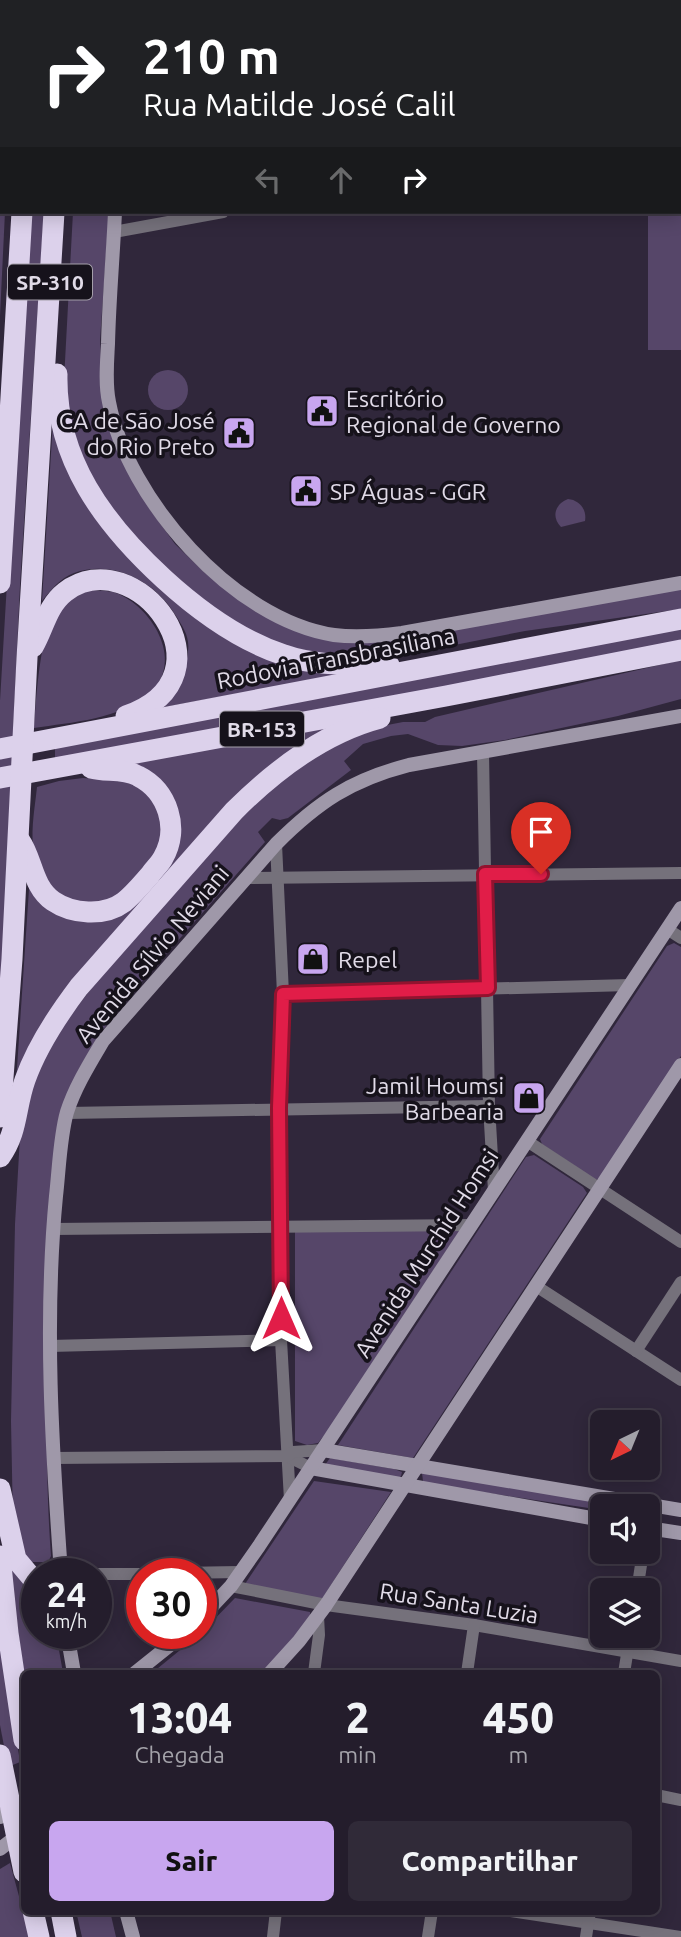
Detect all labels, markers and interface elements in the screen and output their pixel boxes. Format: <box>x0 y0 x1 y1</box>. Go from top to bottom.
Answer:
icon: right <box>28 28 119 119</box>
text: 210 m <box>143 28 280 83</box>
text: Rua Matilde José Calil <box>143 86 456 122</box>
icon: left <box>249 161 287 199</box>
icon: ahead <box>322 161 360 199</box>
icon: right <box>395 161 433 199</box>
road number: SP-310 <box>8 264 92 300</box>
place label: Escritório Regional de Governo <box>346 386 561 437</box>
public building icon: Escritório Regional de Governo <box>303 392 341 430</box>
place label: CA de São José do Rio Preto <box>59 408 215 459</box>
public building icon: CA de São José do Rio Preto <box>220 414 258 452</box>
public building icon: SP Águas - GGR <box>287 472 325 510</box>
place label: SP Águas - GGR <box>330 478 486 504</box>
street label: Rodovia Transbrasiliana <box>215 623 457 693</box>
road number: BR-153 <box>220 712 304 746</box>
pin <box>511 802 571 874</box>
icon: arrive <box>522 813 560 851</box>
street label: Avenida Sílvio Neviani <box>71 860 233 1048</box>
shop icon: Repel <box>294 940 332 978</box>
place label: Repel <box>338 947 397 972</box>
place label: Jamil Houmsi Barbearia <box>366 1073 504 1124</box>
shop icon: Jamil Houmsi Barbearia <box>510 1079 548 1117</box>
street label: Avenida Murchid Homsi <box>349 1144 503 1362</box>
position arrow <box>244 1281 318 1355</box>
north arrow <box>590 1410 660 1480</box>
map controls <box>590 1410 660 1648</box>
button: sound <box>590 1494 660 1564</box>
speed limit sign: 30 <box>126 1558 217 1649</box>
text: 24 <box>47 1574 86 1614</box>
street label: Rua Santa Luzia <box>378 1578 540 1628</box>
button: layers <box>590 1578 660 1648</box>
text: km/h <box>46 1611 87 1631</box>
text: 13:04 <box>127 1694 232 1741</box>
text: 2 <box>346 1694 369 1741</box>
text: 450 <box>483 1694 554 1741</box>
text: Chegada <box>134 1742 225 1767</box>
text: min <box>338 1742 377 1767</box>
text: m <box>508 1742 528 1767</box>
button: Sair <box>49 1821 334 1901</box>
button: Compartilhar <box>348 1821 632 1901</box>

